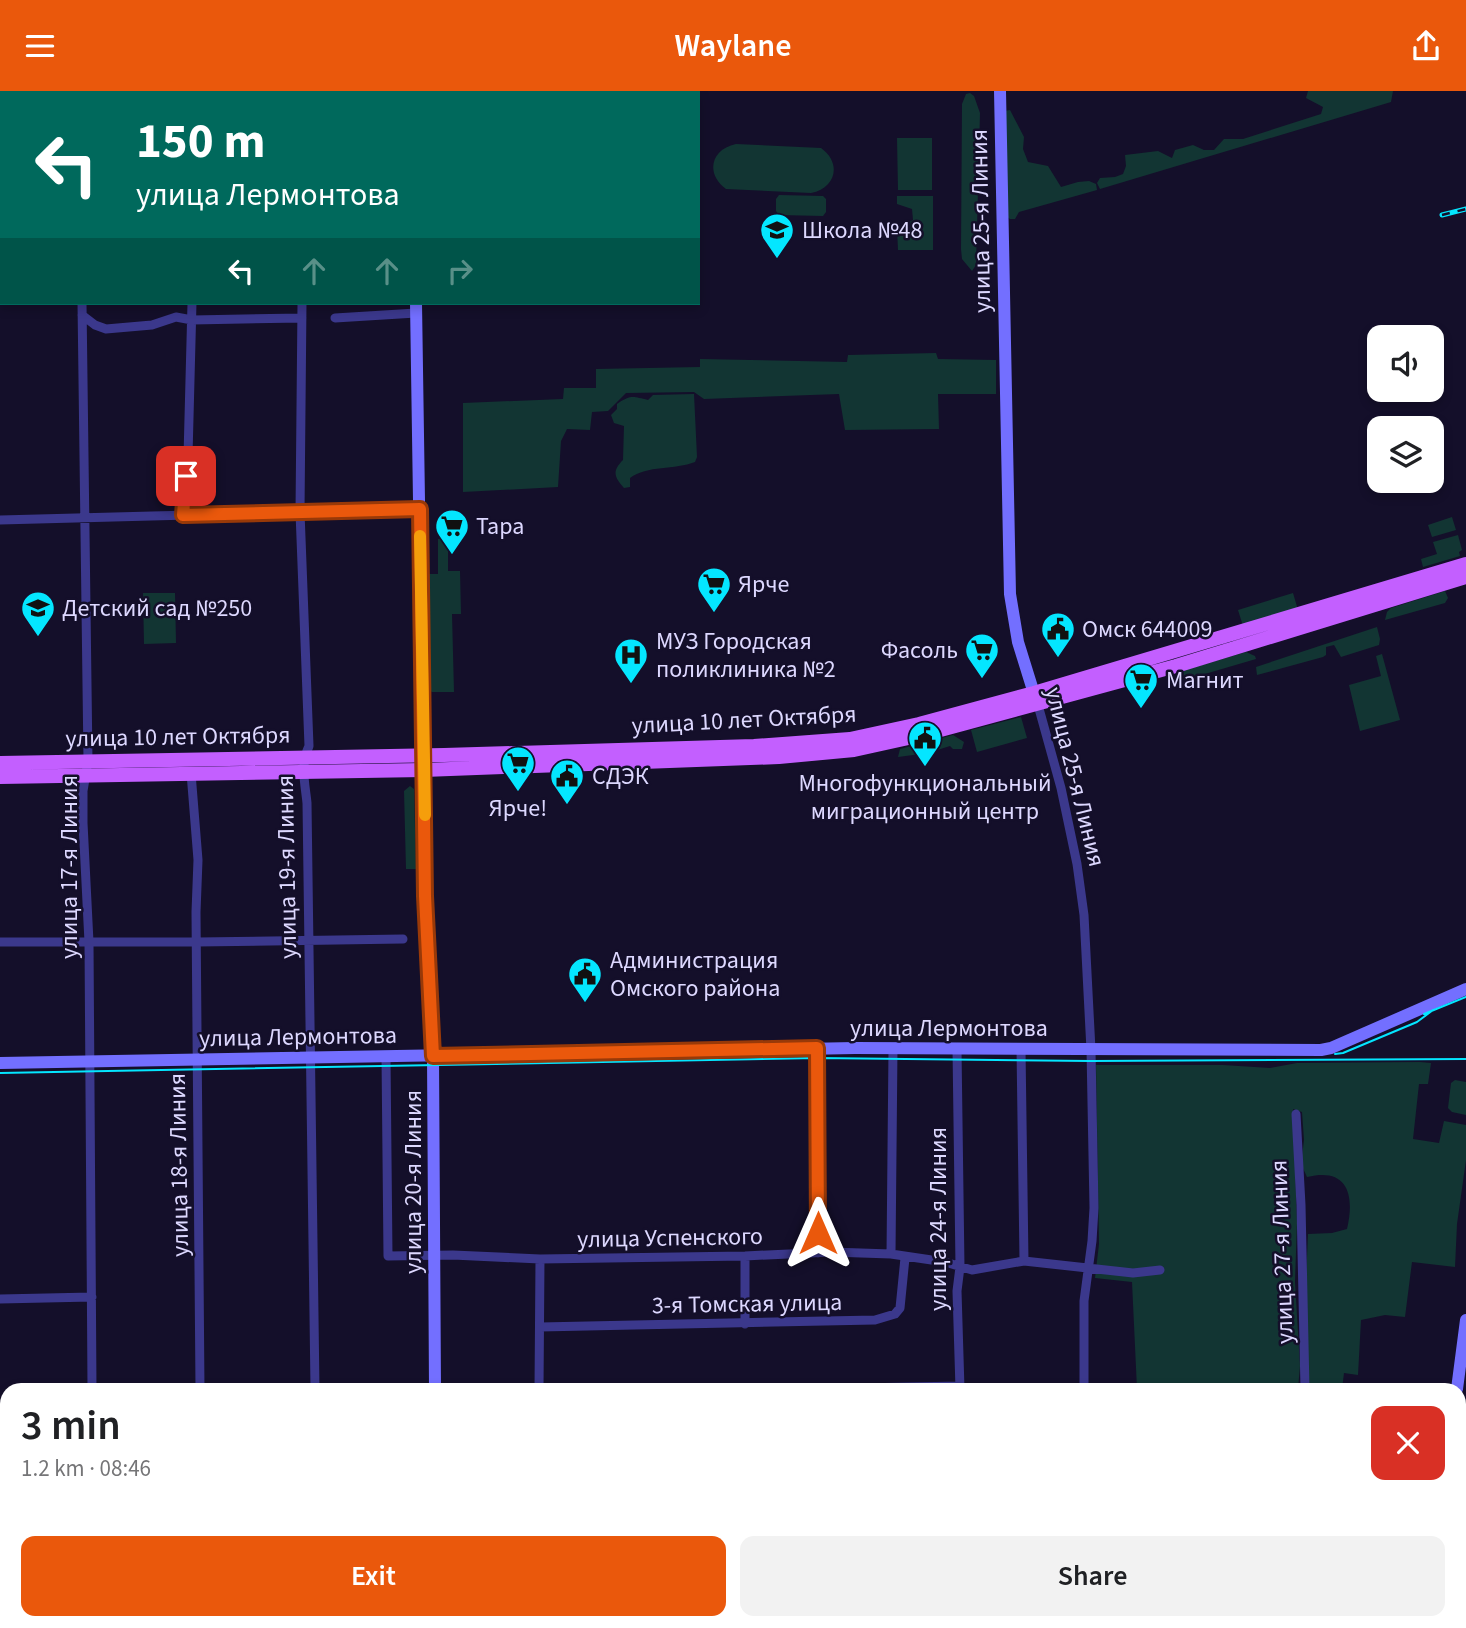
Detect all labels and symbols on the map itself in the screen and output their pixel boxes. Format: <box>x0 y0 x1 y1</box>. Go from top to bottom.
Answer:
street label: улица 25-я Линия <box>962 129 1000 313</box>
school or university icon: Школа №48 <box>758 211 796 260</box>
place label: Школа №48 <box>802 213 922 248</box>
pin <box>156 446 216 506</box>
supermarket icon: Тара <box>433 507 471 556</box>
place label: Тара <box>476 509 524 544</box>
supermarket icon: Ярче <box>695 565 733 614</box>
place label: Ярче <box>738 567 789 602</box>
school or university icon: Детский сад №250 <box>19 589 57 638</box>
place label: Детский сад №250 <box>62 591 252 626</box>
public building icon: Омск 644009 <box>1039 610 1077 659</box>
place label: Омск 644009 <box>1082 612 1212 647</box>
place label: МУЗ Городская поликлиника №2 <box>656 624 836 687</box>
supermarket icon: Фасоль <box>963 631 1001 680</box>
place label: Фасоль <box>881 633 958 668</box>
hospital icon: МУЗ Городская поликлиника №2 <box>612 636 650 685</box>
supermarket icon: Магнит <box>1122 661 1160 710</box>
place label: Магнит <box>1166 663 1244 698</box>
street label: улица 25-я Линия <box>1036 683 1114 871</box>
street label: улица 10 лет Октября <box>631 697 857 743</box>
street label: улица 10 лет Октября <box>65 718 291 756</box>
public building icon: Многофункциональный миграционный центр <box>906 719 944 768</box>
supermarket icon: Ярче! <box>499 744 537 793</box>
public building icon: СДЭК <box>548 757 586 806</box>
place label: СДЭК <box>592 759 649 794</box>
place label: Многофункциональный миграционный центр <box>798 766 1052 829</box>
street label: улица 17-я Линия <box>52 775 87 959</box>
street label: улица 19-я Линия <box>268 775 306 959</box>
place label: Ярче! <box>489 791 547 826</box>
place label: Администрация Омского района <box>610 943 780 1006</box>
public building icon: Администрация Омского района <box>566 955 604 1004</box>
street label: улица Лермонтова <box>850 1011 1048 1046</box>
street label: улица Лермонтова <box>199 1018 397 1056</box>
street label: улица 18-я Линия <box>160 1073 198 1257</box>
street label: улица 20-я Линия <box>396 1090 431 1274</box>
street label: улица 24-я Линия <box>921 1127 956 1311</box>
street label: улица 27-я Линия <box>1261 1159 1303 1345</box>
position arrow <box>781 1196 855 1270</box>
street label: улица Успенского <box>577 1219 763 1257</box>
street label: 3-я Томская улица <box>651 1285 843 1323</box>

